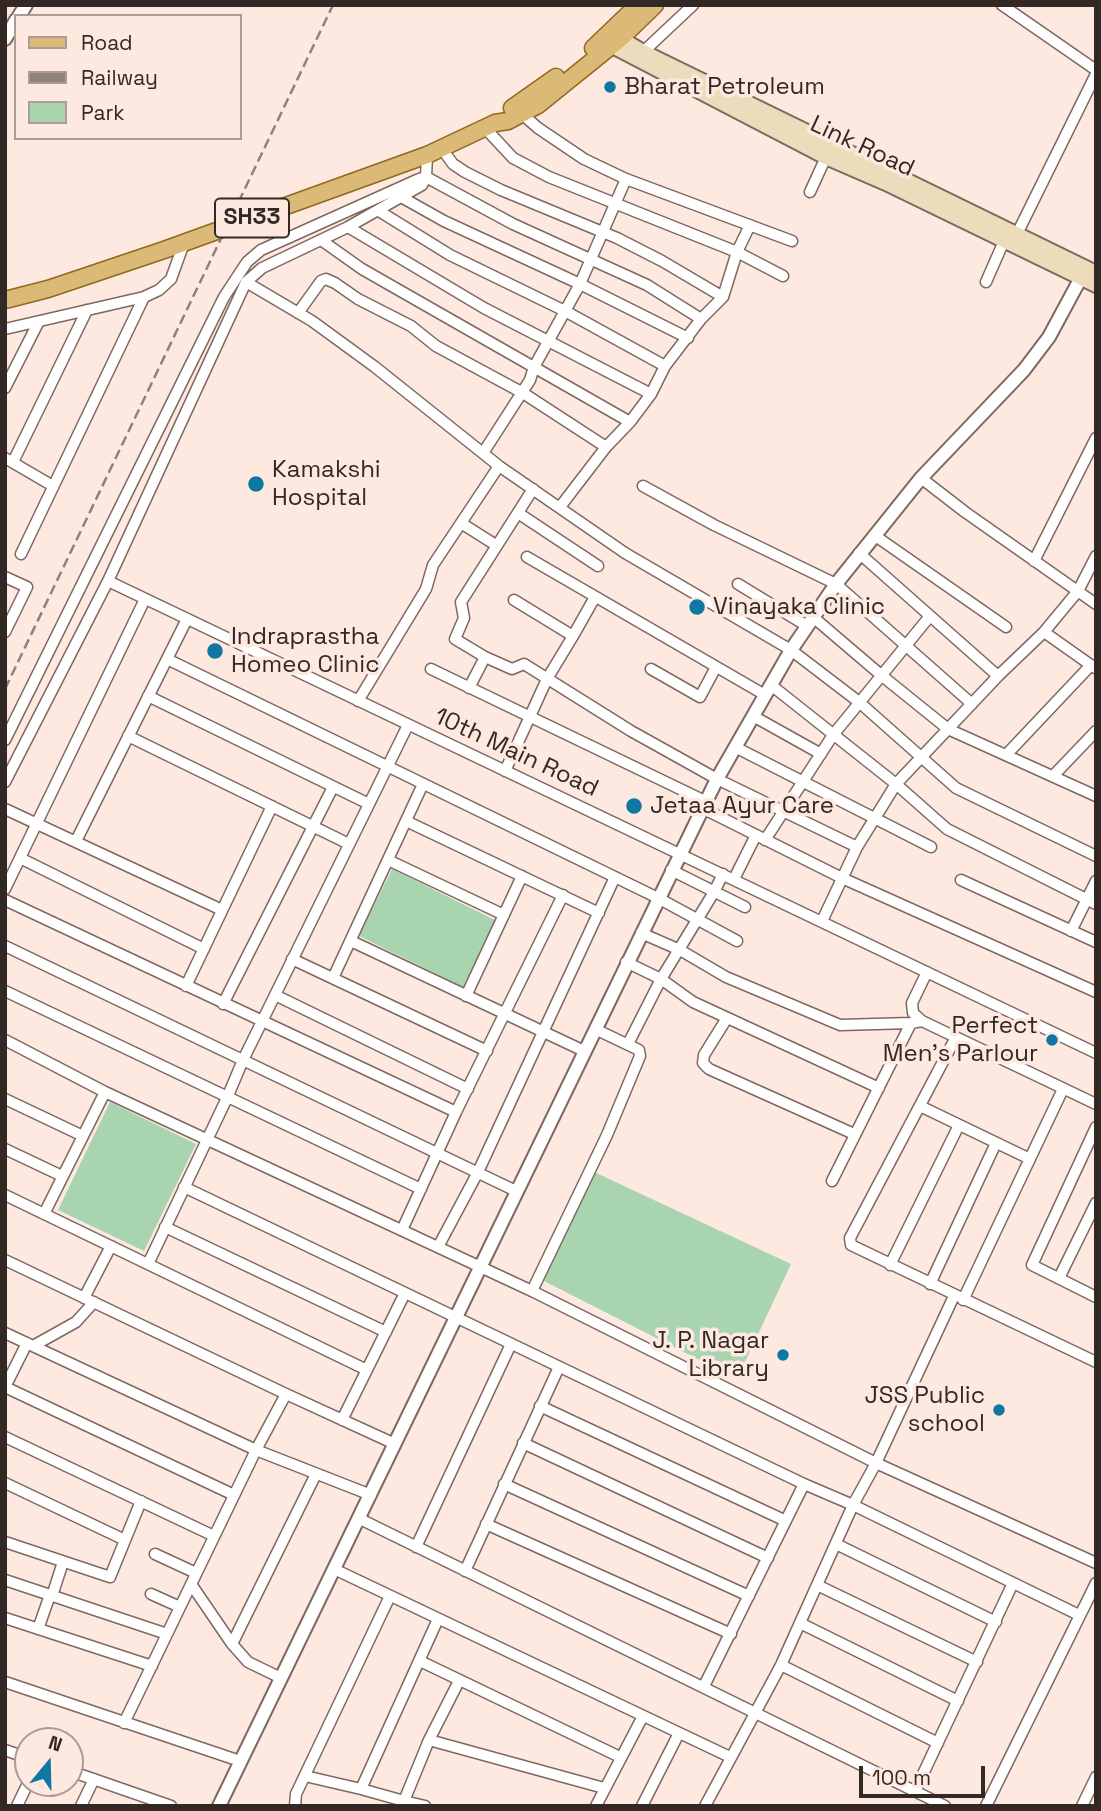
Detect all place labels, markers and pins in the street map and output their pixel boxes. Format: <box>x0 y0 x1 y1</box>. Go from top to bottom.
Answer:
place label: Bharat Petroleum <box>624 73 825 101</box>
marker: Bharat Petroleum <box>602 79 618 95</box>
place label: Kamakshi Hospital <box>272 456 381 512</box>
marker: Kamakshi Hospital <box>246 474 266 494</box>
place label: Vinayaka Clinic <box>713 593 885 621</box>
marker: Vinayaka Clinic <box>687 597 707 617</box>
place label: Indraprastha Homeo Clinic <box>231 623 380 679</box>
marker: Indraprastha Homeo Clinic <box>205 641 225 661</box>
place label: Jetaa Ayur Care <box>650 792 834 820</box>
marker: Jetaa Ayur Care <box>624 796 644 816</box>
place label: Perfect Men's Parlour <box>883 1012 1038 1068</box>
marker: Perfect Men's Parlour <box>1044 1032 1060 1048</box>
place label: J. P. Nagar Library <box>652 1327 769 1383</box>
marker: J. P. Nagar Library <box>775 1347 791 1363</box>
place label: JSS Public school <box>864 1382 985 1438</box>
marker: JSS Public school <box>991 1402 1007 1418</box>

